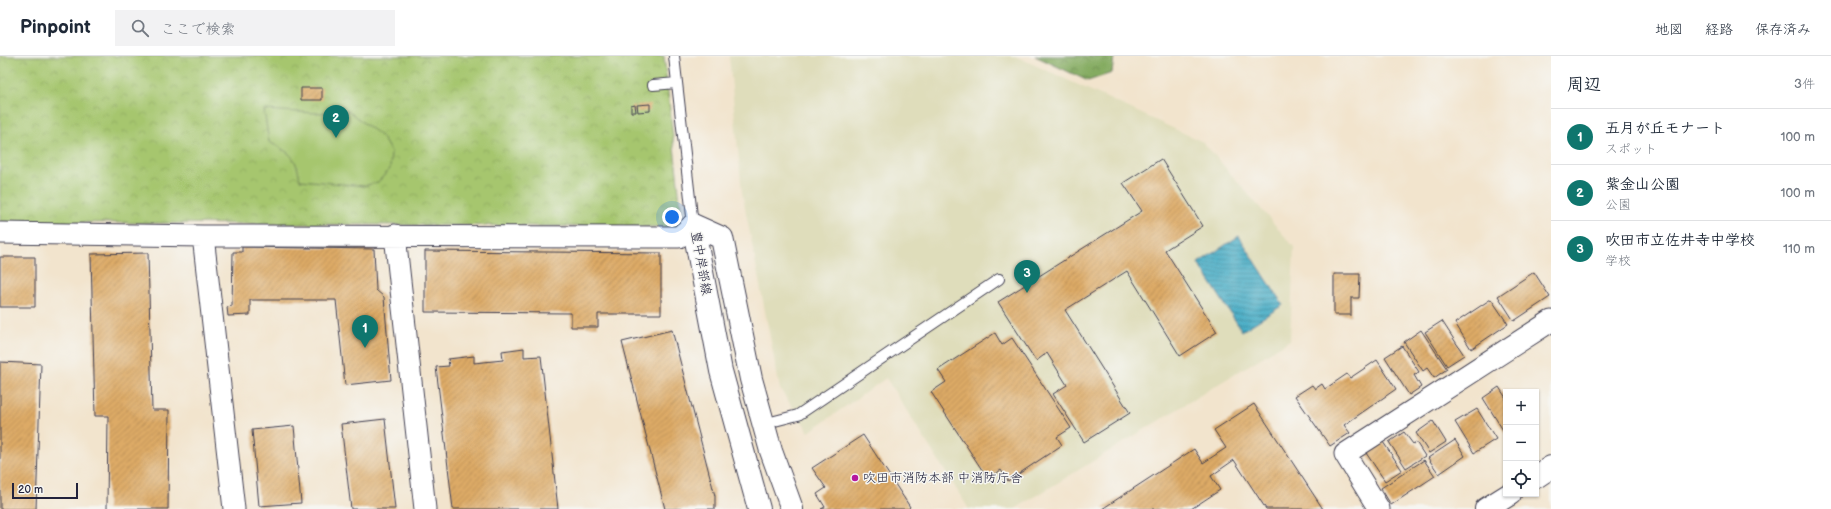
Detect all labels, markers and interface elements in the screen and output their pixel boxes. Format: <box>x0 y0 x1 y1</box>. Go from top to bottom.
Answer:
search box <box>115 10 395 46</box>
text: Pinpoint <box>20 16 91 39</box>
icon: search <box>129 17 151 39</box>
text: ここで検索 <box>161 20 236 39</box>
text: 地図 <box>1655 21 1683 38</box>
text: 経路 <box>1705 21 1733 38</box>
text: 保存済み <box>1755 21 1811 38</box>
text: 周辺 <box>1567 75 1601 95</box>
text: 3件 <box>1794 76 1815 92</box>
pin: 2 <box>323 105 349 138</box>
text: 五月が丘モナート <box>1605 119 1725 138</box>
text: 1 <box>1577 129 1583 145</box>
text: 100 m <box>1780 129 1815 145</box>
text: スポット <box>1605 141 1657 157</box>
text: 紫金山公園 <box>1605 175 1680 194</box>
text: 2 <box>1576 185 1584 201</box>
text: 100 m <box>1780 185 1815 201</box>
text: 公園 <box>1605 197 1631 213</box>
your location <box>662 207 682 227</box>
street label: 豊中岸部線 <box>687 230 715 297</box>
text: 吹田市立佐井寺中学校 <box>1605 231 1755 250</box>
text: 3 <box>1576 241 1584 257</box>
text: 110 m <box>1783 241 1815 257</box>
text: 学校 <box>1605 253 1631 269</box>
pin: 3 <box>1014 260 1040 293</box>
pin: 1 <box>352 315 378 348</box>
map controls <box>1503 389 1539 497</box>
button: + <box>1503 389 1539 425</box>
button: − <box>1503 425 1539 461</box>
button: locate <box>1503 461 1539 497</box>
place label: 吹田市消防本部 中消防庁舎 <box>863 470 1023 486</box>
marker: 吹田市消防本部 中消防庁舎 <box>850 473 860 483</box>
scale bar <box>12 481 78 500</box>
text: 20 m <box>18 483 43 496</box>

